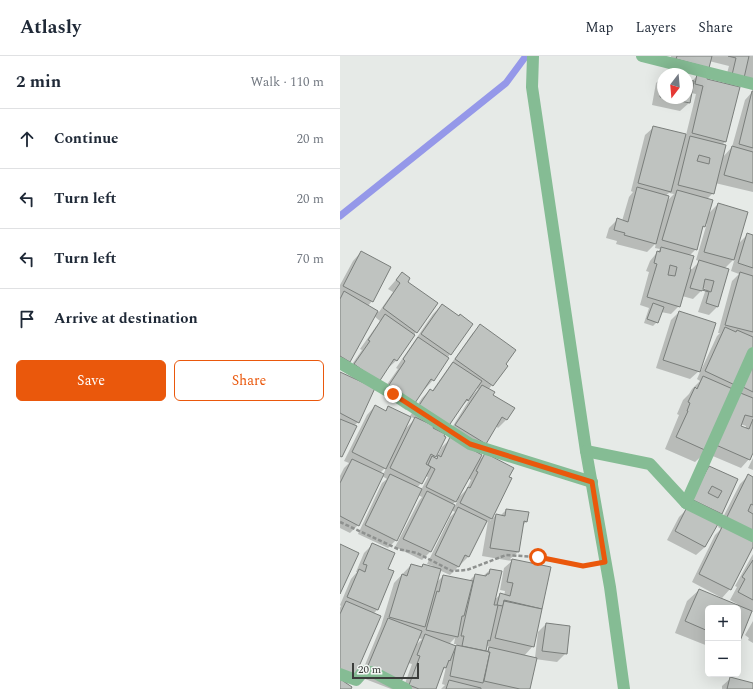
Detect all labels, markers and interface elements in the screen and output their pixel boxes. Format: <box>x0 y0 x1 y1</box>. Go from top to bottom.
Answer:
text: Atlasly <box>20 13 81 42</box>
text: Map <box>585 17 614 38</box>
text: Layers <box>636 17 676 38</box>
text: Share <box>698 17 733 38</box>
north arrow <box>657 68 693 104</box>
text: 2 min <box>16 69 61 95</box>
text: Walk · 110 m <box>250 72 324 92</box>
text: Continue <box>54 127 119 150</box>
icon: ahead <box>16 128 38 150</box>
text: 20 m <box>297 129 324 149</box>
text: Turn left <box>54 187 116 210</box>
icon: left <box>16 188 38 210</box>
text: 20 m <box>297 189 324 209</box>
text: Turn left <box>54 247 116 270</box>
icon: left <box>16 248 38 270</box>
text: 70 m <box>297 249 324 269</box>
text: Arrive at destination <box>54 307 198 330</box>
icon: arrive <box>16 308 38 330</box>
button: Save <box>16 360 166 401</box>
button: Share <box>174 360 324 401</box>
route end <box>384 385 402 403</box>
route start <box>529 548 547 566</box>
map controls <box>705 605 741 677</box>
button: + <box>705 605 741 641</box>
button: − <box>705 641 741 677</box>
scale bar <box>352 661 419 680</box>
text: 20 m <box>358 661 381 678</box>

